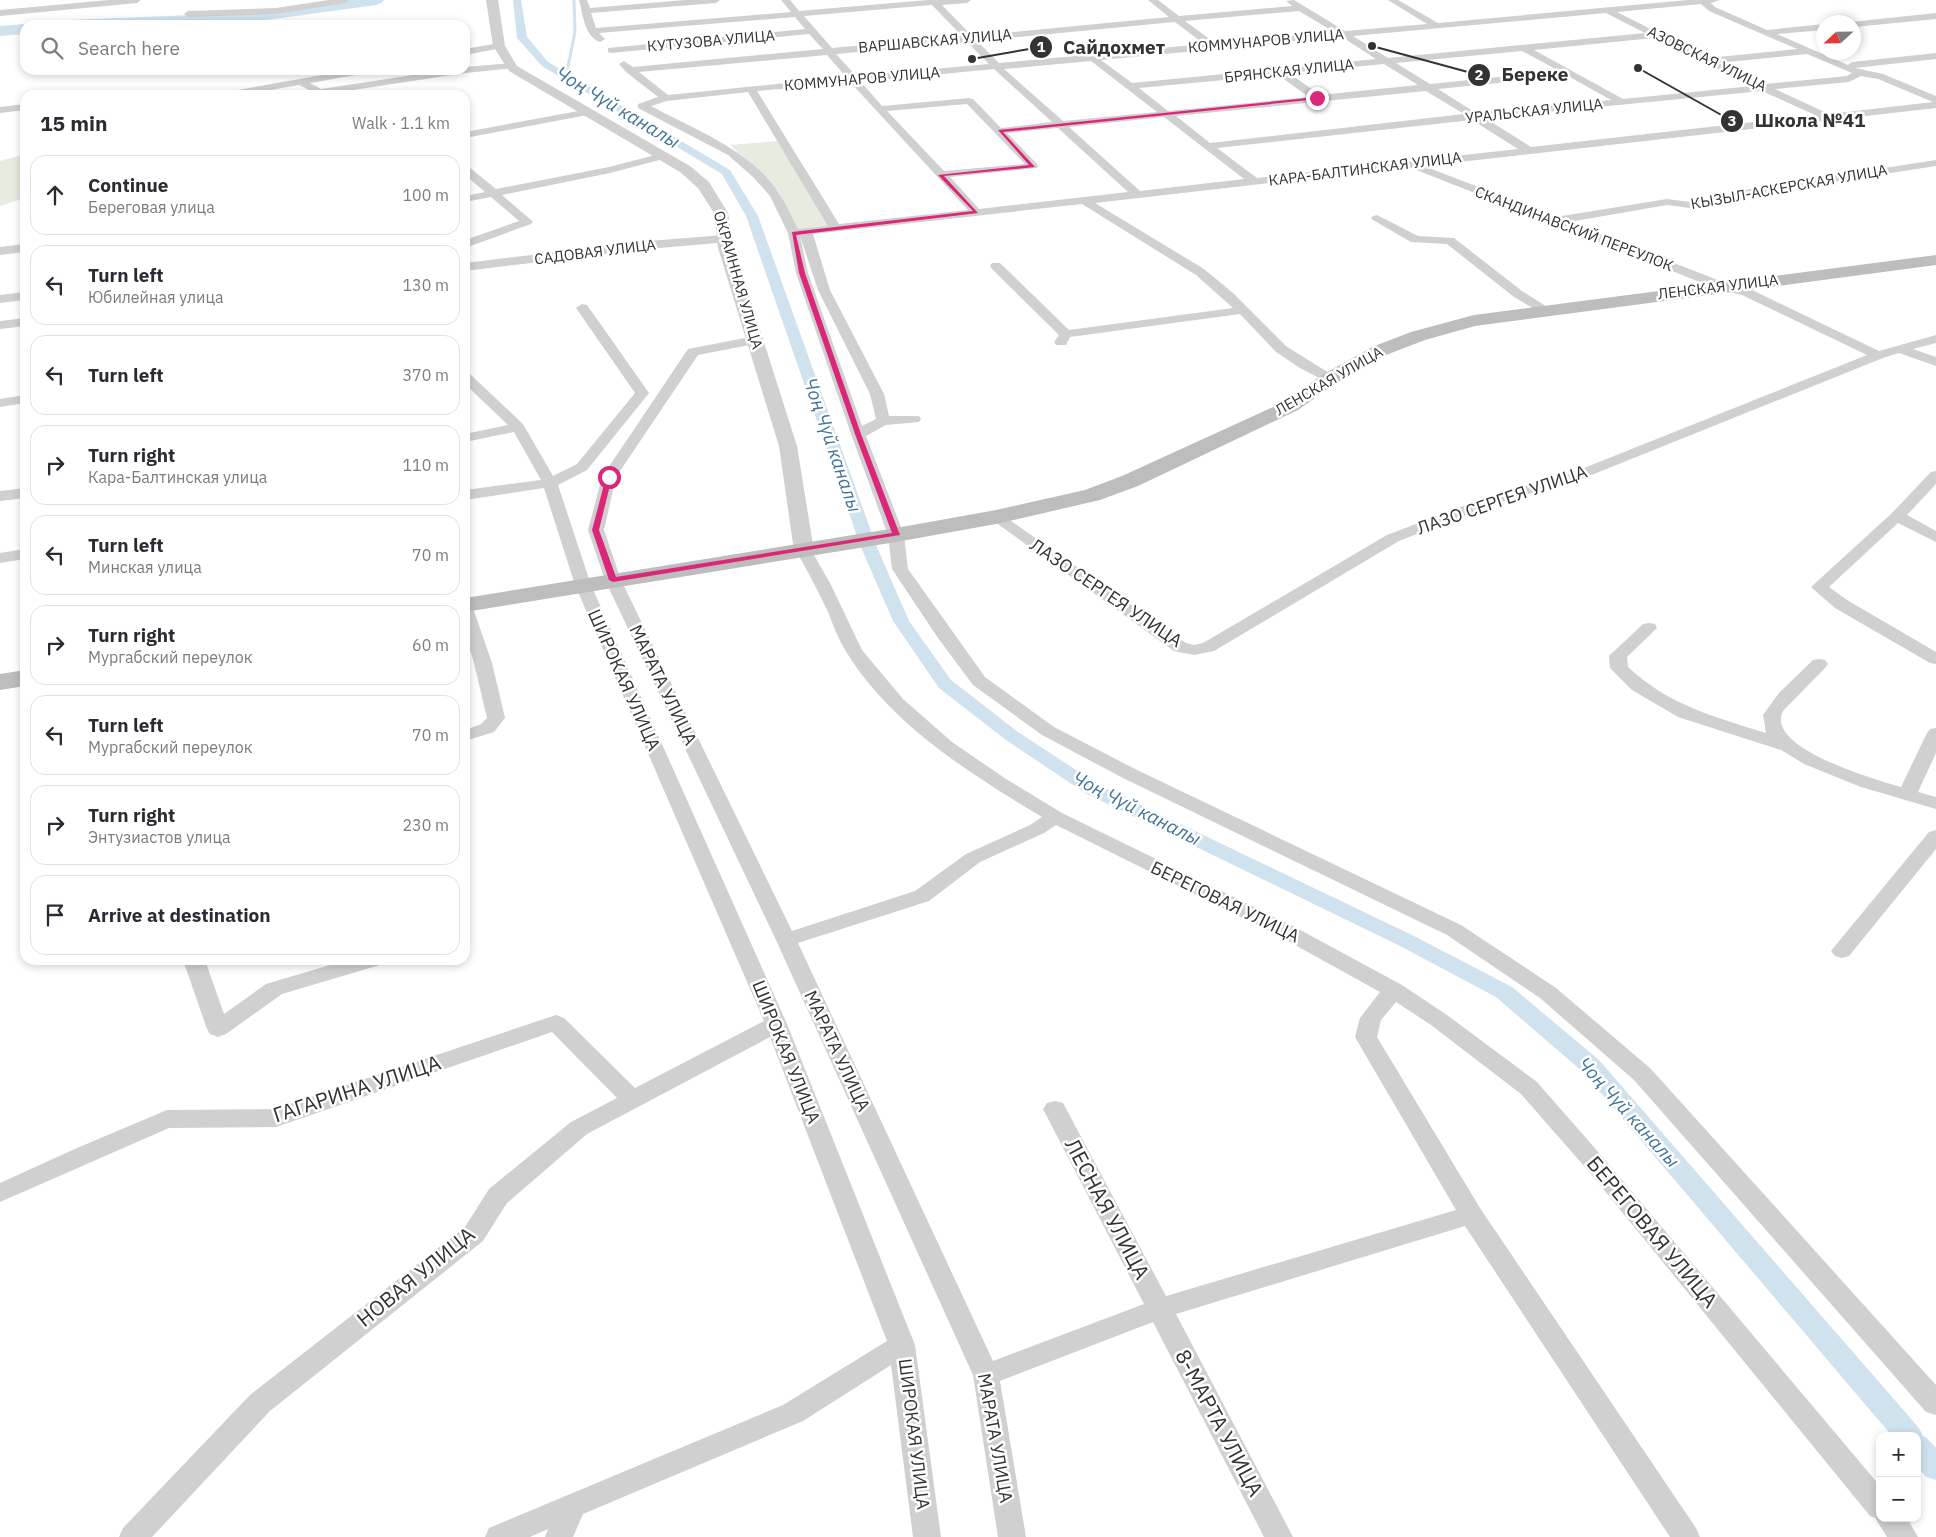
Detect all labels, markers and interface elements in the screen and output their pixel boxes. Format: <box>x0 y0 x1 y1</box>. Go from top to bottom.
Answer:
north arrow <box>1816 15 1861 60</box>
search box <box>20 20 470 75</box>
street label: АЗОВСКАЯ УЛИЦА <box>1644 21 1770 96</box>
street label: ВАРШАВСКАЯ УЛИЦА <box>858 24 1013 57</box>
street label: КОММУНАРОВ УЛИЦА <box>1187 24 1345 57</box>
street label: КУТУЗОВА УЛИЦА <box>646 25 776 56</box>
callout: Сайдохмет <box>1028 30 1175 64</box>
icon: search <box>38 34 66 62</box>
text: Сайдохмет <box>1063 35 1165 59</box>
text: Search here <box>78 36 180 60</box>
text: 1 <box>1036 37 1046 56</box>
street label: БРЯНСКАЯ УЛИЦА <box>1223 54 1355 87</box>
callout: Береке <box>1467 58 1579 92</box>
water label: Чоң Чүй каналы <box>552 61 684 153</box>
street label: КОММУНАРОВ УЛИЦА <box>783 62 941 95</box>
text: Береке <box>1501 62 1569 86</box>
text: 2 <box>1474 65 1484 84</box>
route end <box>1306 87 1329 110</box>
street label: УРАЛЬСКАЯ УЛИЦА <box>1464 94 1604 127</box>
callout: Школа №41 <box>1719 104 1875 138</box>
text: Школа №41 <box>1755 108 1866 132</box>
text: 15 min <box>40 109 107 137</box>
text: 3 <box>1727 111 1737 130</box>
text: Walk · 1.1 km <box>352 113 450 133</box>
street label: КАРА-БАЛТИНСКАЯ УЛИЦА <box>1267 147 1463 190</box>
street label: КЫЗЫЛ-АСКЕРСКАЯ УЛИЦА <box>1689 160 1889 213</box>
text: Continue <box>88 173 168 197</box>
icon: ahead <box>41 181 69 209</box>
street label: СКАНДИНАВСКИЙ ПЕРЕУЛОК <box>1472 182 1676 275</box>
text: 100 m <box>402 185 449 205</box>
text: Береговая улица <box>88 197 215 217</box>
street label: ОКРАИННАЯ УЛИЦА <box>710 209 767 351</box>
street label: САДОВАЯ УЛИЦА <box>533 235 657 268</box>
text: Turn left <box>88 263 164 287</box>
street label: ЛЕНСКАЯ УЛИЦА <box>1657 270 1780 303</box>
icon: left <box>41 271 69 299</box>
text: 130 m <box>402 275 449 295</box>
text: Юбилейная улица <box>88 287 224 307</box>
street label: ЛЕНСКАЯ УЛИЦА <box>1272 342 1386 419</box>
icon: left <box>41 361 69 389</box>
text: Turn left <box>88 363 164 387</box>
text: 370 m <box>402 365 449 385</box>
water label: Чоң Чүй каналы <box>799 375 867 515</box>
text: Turn right <box>88 443 175 467</box>
icon: right <box>41 451 69 479</box>
text: 110 m <box>402 455 449 475</box>
street label: ЛАЗО СЕРГЕЯ УЛИЦА <box>1414 459 1591 540</box>
route start <box>598 466 621 489</box>
text: Кара-Балтинская улица <box>88 467 267 487</box>
text: Turn left <box>88 533 164 557</box>
street label: ЛАЗО СЕРГЕЯ УЛИЦА <box>1026 533 1187 652</box>
icon: left <box>41 541 69 569</box>
text: 70 m <box>412 545 449 565</box>
text: Минская улица <box>88 557 202 577</box>
street label: ШИРОКАЯ УЛИЦА <box>583 606 666 754</box>
street label: МАРАТА УЛИЦА <box>624 621 703 749</box>
text: Turn right <box>88 623 175 647</box>
icon: right <box>41 631 69 659</box>
text: 60 m <box>412 635 449 655</box>
text: Мургабский переулок <box>88 647 253 667</box>
text: Turn left <box>88 713 164 737</box>
icon: left <box>41 721 69 749</box>
text: 70 m <box>412 725 449 745</box>
text: Мургабский переулок <box>88 737 253 757</box>
water label: Чоң Чүй каналы <box>1069 765 1205 851</box>
text: Turn right <box>88 803 175 827</box>
icon: right <box>41 811 69 839</box>
text: 230 m <box>402 815 449 835</box>
text: Энтузиастов улица <box>88 827 231 847</box>
street label: БЕРЕГОВАЯ УЛИЦА <box>1147 856 1304 948</box>
icon: arrive <box>41 901 69 929</box>
text: Arrive at destination <box>88 903 271 927</box>
street label: ШИРОКАЯ УЛИЦА <box>747 977 826 1127</box>
street label: МАРАТА УЛИЦА <box>799 987 876 1115</box>
street label: ГАГАРИНА УЛИЦА <box>269 1048 444 1128</box>
water label: Чоң Чүй каналы <box>1573 1052 1685 1172</box>
street label: ЛЕСНАЯ УЛИЦА <box>1059 1133 1157 1284</box>
street label: БЕРЕГОВАЯ УЛИЦА <box>1581 1150 1725 1313</box>
street label: НОВАЯ УЛИЦА <box>350 1220 480 1333</box>
street label: 8-МАРТА УЛИЦА <box>1169 1344 1270 1501</box>
street label: ШИРОКАЯ УЛИЦА <box>894 1357 935 1511</box>
street label: МАРАТА УЛИЦА <box>973 1371 1018 1505</box>
map controls <box>1876 1432 1921 1522</box>
button: + <box>1876 1432 1921 1477</box>
button: − <box>1876 1477 1921 1522</box>

